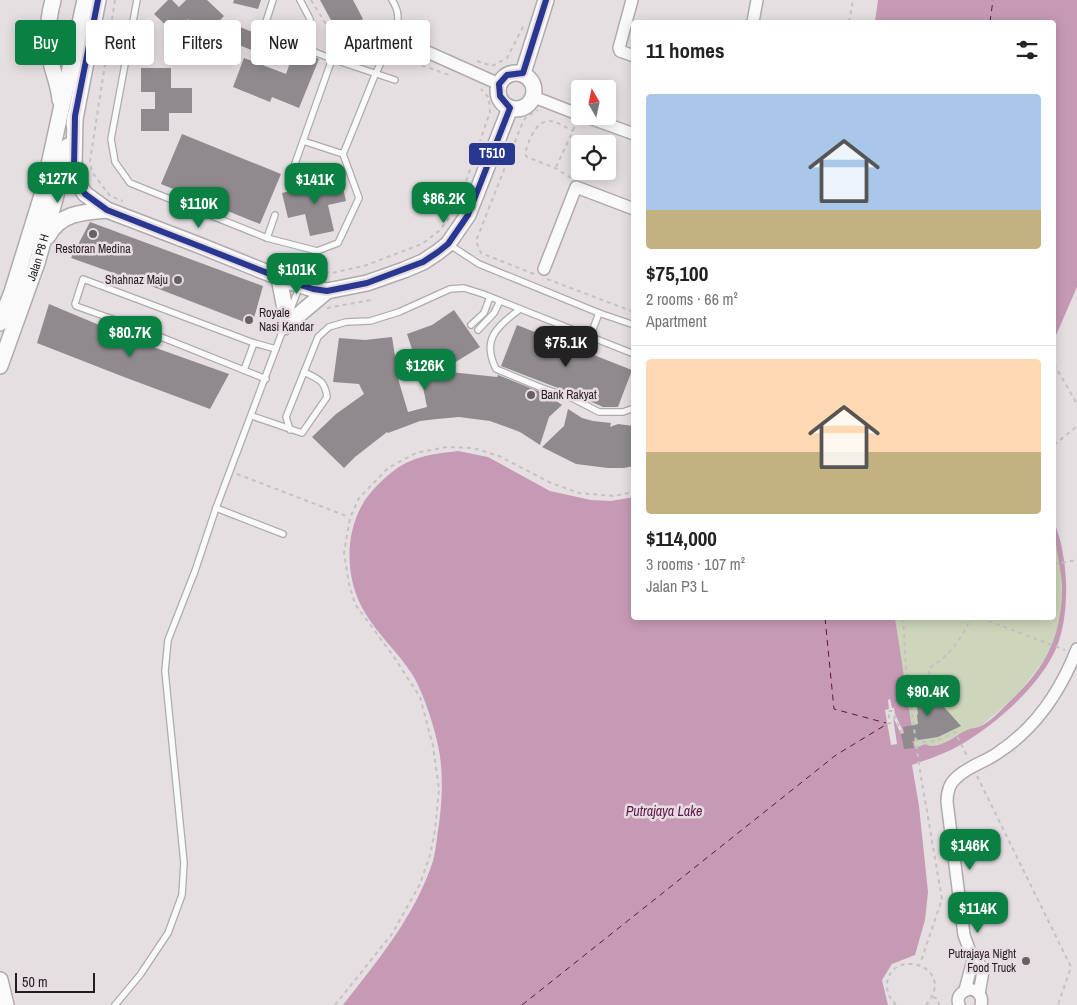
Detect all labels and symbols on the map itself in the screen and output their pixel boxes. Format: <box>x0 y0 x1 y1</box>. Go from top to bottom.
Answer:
north arrow <box>571 80 616 125</box>
line badge: T510 <box>468 142 516 166</box>
text: T510 <box>479 144 505 162</box>
pin: $127K <box>23 162 93 204</box>
pin: $141K <box>280 162 350 205</box>
pin: $86.2K <box>403 182 485 224</box>
pin: $110K <box>164 186 234 229</box>
marker: Restoran Medina <box>87 228 99 240</box>
street label: Jalan P8 H <box>23 232 53 283</box>
place label: Restoran Medina <box>55 241 131 257</box>
pin: $101K <box>262 252 332 295</box>
place label: Shahnaz Maju <box>105 272 168 288</box>
marker: Shahnaz Maju <box>172 274 184 286</box>
place label: Royale Nasi Kandar <box>259 305 314 335</box>
marker: Royale Nasi Kandar <box>243 314 255 326</box>
pin: $80.7K <box>89 316 171 358</box>
pin: $75.1K <box>525 326 607 368</box>
pin: $126K <box>390 348 460 391</box>
place label: Bank Rakyat <box>541 387 597 403</box>
marker: Bank Rakyat <box>525 389 537 401</box>
pin: $90.4K <box>887 674 969 717</box>
water label: Putrajaya Lake <box>626 802 702 820</box>
pin: $146K <box>935 828 1005 871</box>
pin: $114K <box>943 892 1013 934</box>
place label: Putrajaya Night Food Truck <box>948 946 1016 976</box>
marker: Putrajaya Night Food Truck <box>1020 955 1032 967</box>
scale bar <box>15 970 95 993</box>

